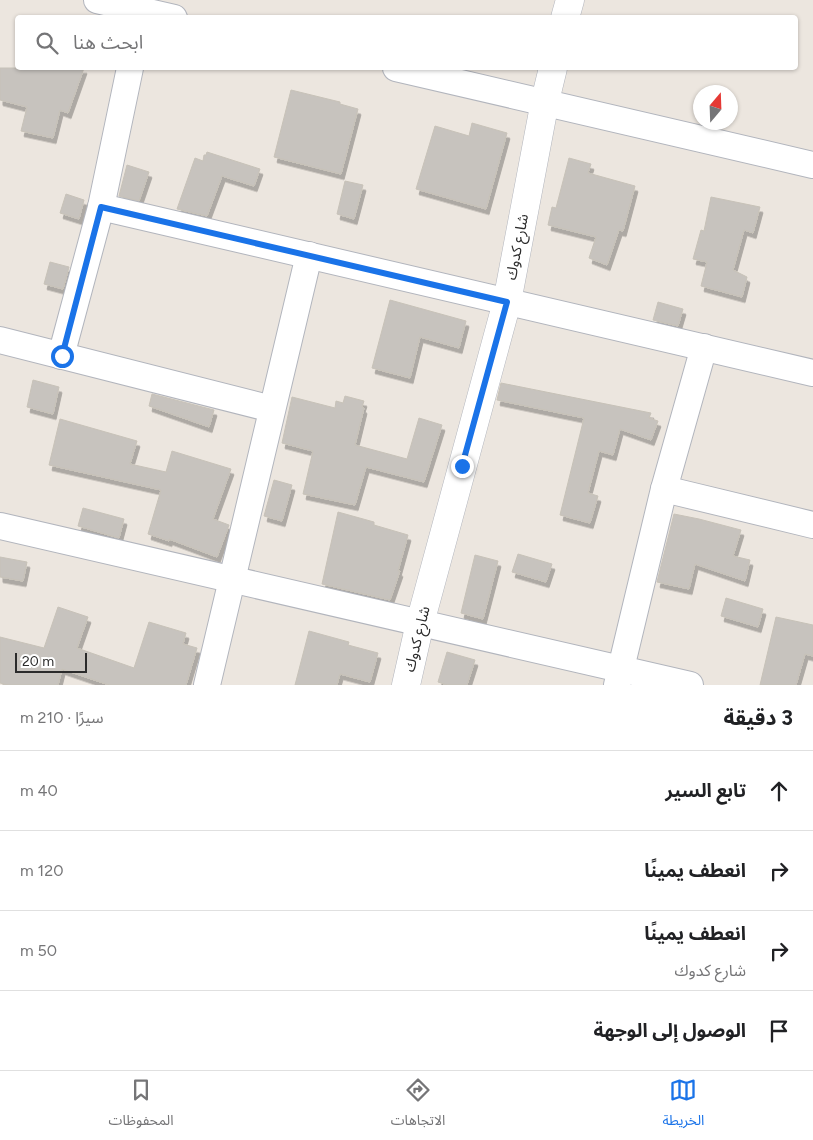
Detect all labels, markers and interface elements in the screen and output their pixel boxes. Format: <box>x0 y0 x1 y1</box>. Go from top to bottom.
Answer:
search box <box>15 15 798 70</box>
icon: search <box>33 29 61 57</box>
text: ابحث هنا <box>73 31 143 54</box>
north arrow <box>693 85 738 130</box>
street label: شارع كدوك <box>502 212 535 282</box>
route start <box>51 345 74 368</box>
route end <box>451 455 474 478</box>
street label: شارع كدوك <box>400 604 437 674</box>
scale bar <box>15 650 88 673</box>
text: 20 m <box>22 653 54 670</box>
text: 3 دقيقة <box>723 705 793 730</box>
text: سيرًا · 210 m <box>20 708 104 727</box>
icon: ahead <box>765 777 793 805</box>
text: تابع السير <box>665 779 746 802</box>
text: 40 m <box>20 781 58 800</box>
icon: right <box>765 857 793 885</box>
text: انعطف يمينًا <box>644 859 746 882</box>
text: 120 m <box>20 861 63 880</box>
text: انعطف يمينًا <box>644 922 746 945</box>
icon: right <box>765 937 793 965</box>
text: 50 m <box>20 941 57 960</box>
text: شارع كدوك <box>674 961 746 980</box>
icon: arrive <box>765 1017 793 1045</box>
text: الوصول إلى الوجهة <box>593 1019 746 1042</box>
tab: المحفوظات <box>109 1076 174 1135</box>
tab: الاتجاهات <box>391 1076 445 1135</box>
tab: الخريطة <box>662 1076 704 1135</box>

